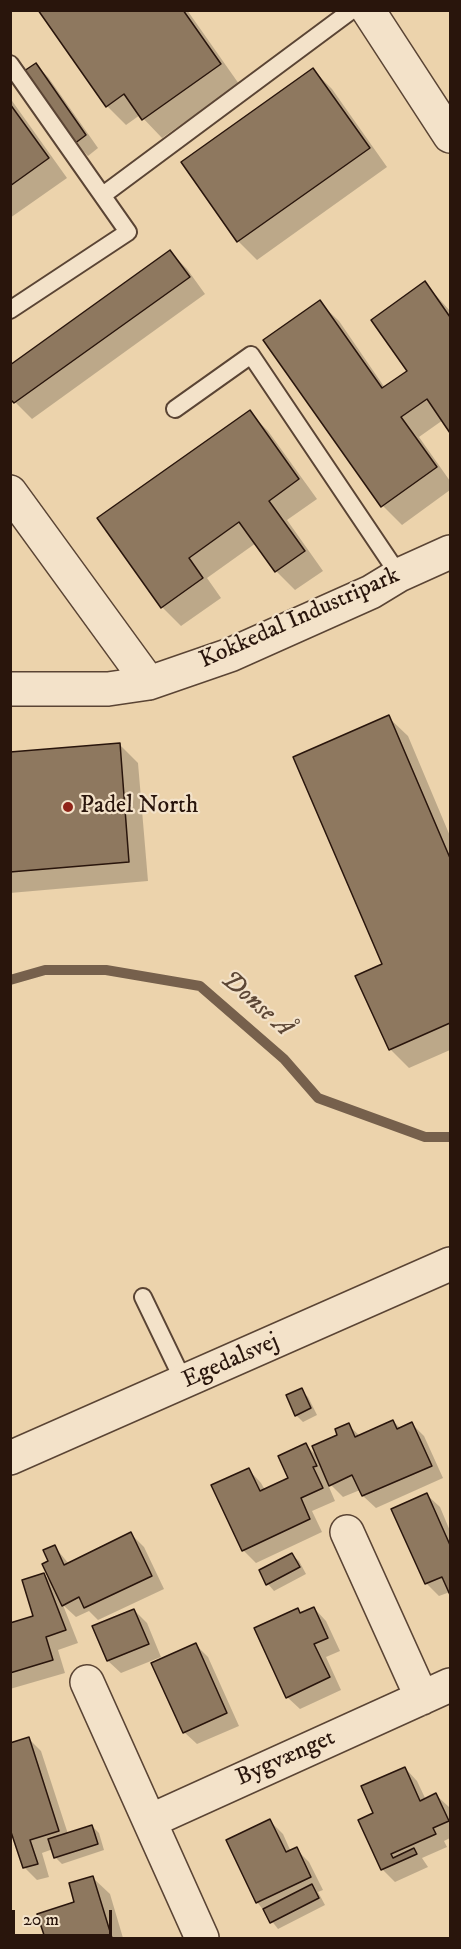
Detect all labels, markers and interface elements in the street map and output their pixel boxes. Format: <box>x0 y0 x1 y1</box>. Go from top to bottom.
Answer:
street label: Kokkedal Industripark <box>196 562 404 676</box>
place label: Padel North <box>80 793 198 821</box>
marker: Padel North <box>61 800 75 814</box>
water label: Donse Å <box>213 965 299 1045</box>
street label: Egedalsvej <box>178 1328 284 1396</box>
street label: Bygvænget <box>232 1724 340 1794</box>
scale bar <box>15 1898 116 1936</box>
text: 20 m <box>23 1909 59 1931</box>

